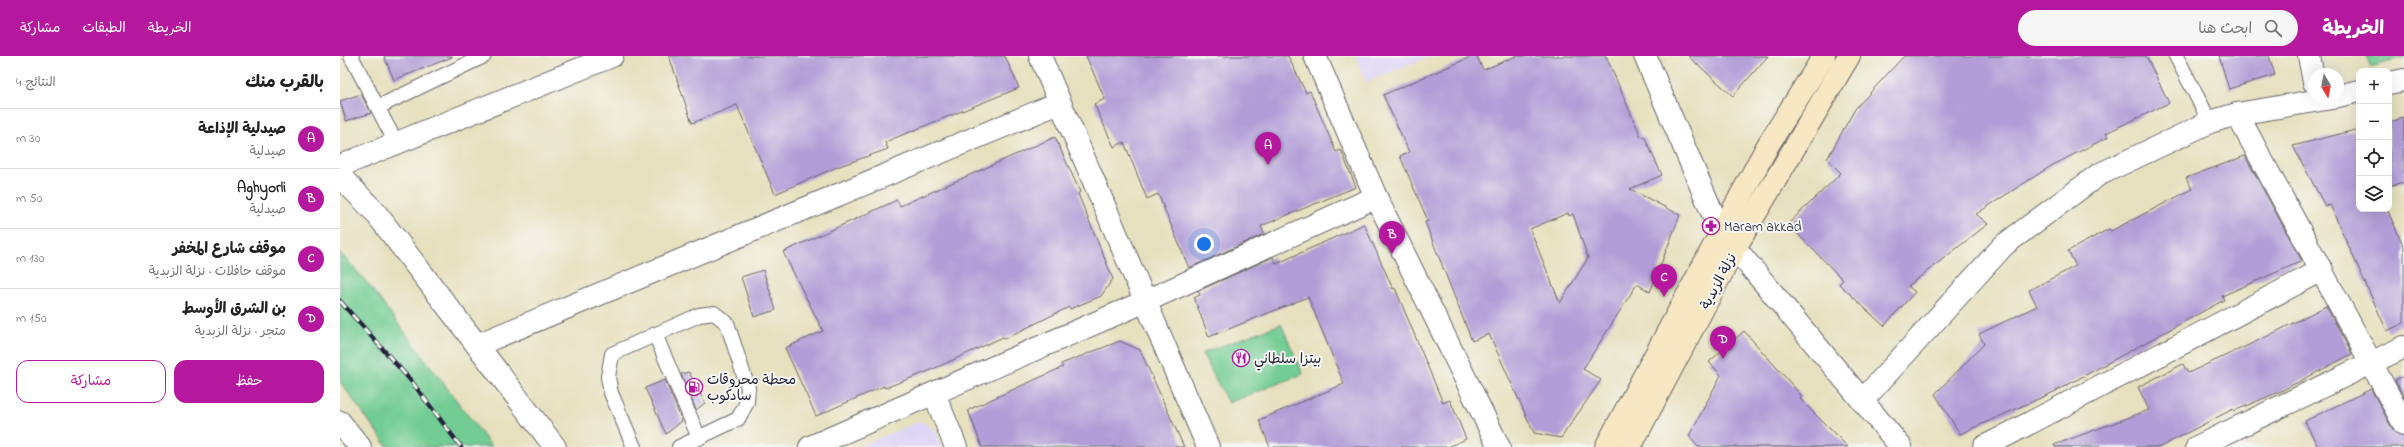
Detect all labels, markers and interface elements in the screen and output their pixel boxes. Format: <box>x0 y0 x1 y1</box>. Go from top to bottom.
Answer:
search box <box>2018 10 2298 46</box>
text: الخريطة <box>2322 16 2384 43</box>
icon: search <box>2262 17 2284 39</box>
text: مشاركة <box>20 18 60 39</box>
text: الطبقات <box>82 18 126 39</box>
text: الخريطة <box>148 18 191 39</box>
text: ابحث هنا <box>2198 18 2252 40</box>
north arrow <box>2308 68 2344 104</box>
map controls <box>2356 68 2392 212</box>
button: + <box>2356 68 2392 104</box>
text: بالقرب منك <box>245 70 324 95</box>
text: النتائج: 4 <box>16 73 56 92</box>
button: − <box>2356 104 2392 140</box>
text: صيدلية الإذاعة <box>198 118 286 140</box>
text: 30 m <box>16 129 40 148</box>
text: A <box>307 129 315 148</box>
pin: A <box>1255 132 1281 165</box>
button: locate <box>2356 140 2392 176</box>
text: صيدلية <box>249 142 286 161</box>
button: layers <box>2356 176 2392 212</box>
text: Aghyorli <box>237 177 286 199</box>
text: 50 m <box>16 189 42 208</box>
text: B <box>307 189 315 208</box>
text: صيدلية <box>249 200 286 219</box>
pharmacy icon: Maram akkad <box>1701 216 1721 236</box>
place label: Maram akkad <box>1724 217 1802 238</box>
pin: B <box>1379 221 1405 254</box>
your location <box>1194 234 1214 254</box>
text: موقف شارع المخفر <box>172 238 286 260</box>
text: 130 m <box>16 249 44 268</box>
text: C <box>307 249 315 268</box>
street label: نزلة الزبدية <box>1696 250 1743 314</box>
text: موقف حافلات · نزلة الزبدية <box>149 262 286 281</box>
pin: C <box>1651 264 1677 297</box>
text: بن الشرق الأوسط <box>182 298 286 320</box>
text: 150 m <box>16 309 47 328</box>
text: D <box>306 309 316 328</box>
text: متجر · نزلة الزبدية <box>195 322 286 341</box>
pin: D <box>1710 326 1736 359</box>
restaurant icon: بيتزا سلطاني <box>1231 348 1251 368</box>
place label: بيتزا سلطاني <box>1254 349 1321 371</box>
button: مشاركة <box>16 360 166 403</box>
button: حفظ <box>174 360 324 403</box>
place label: محطة محروقات سادكوب <box>707 370 796 407</box>
fuel station icon: محطة محروقات سادكوب <box>684 377 704 397</box>

